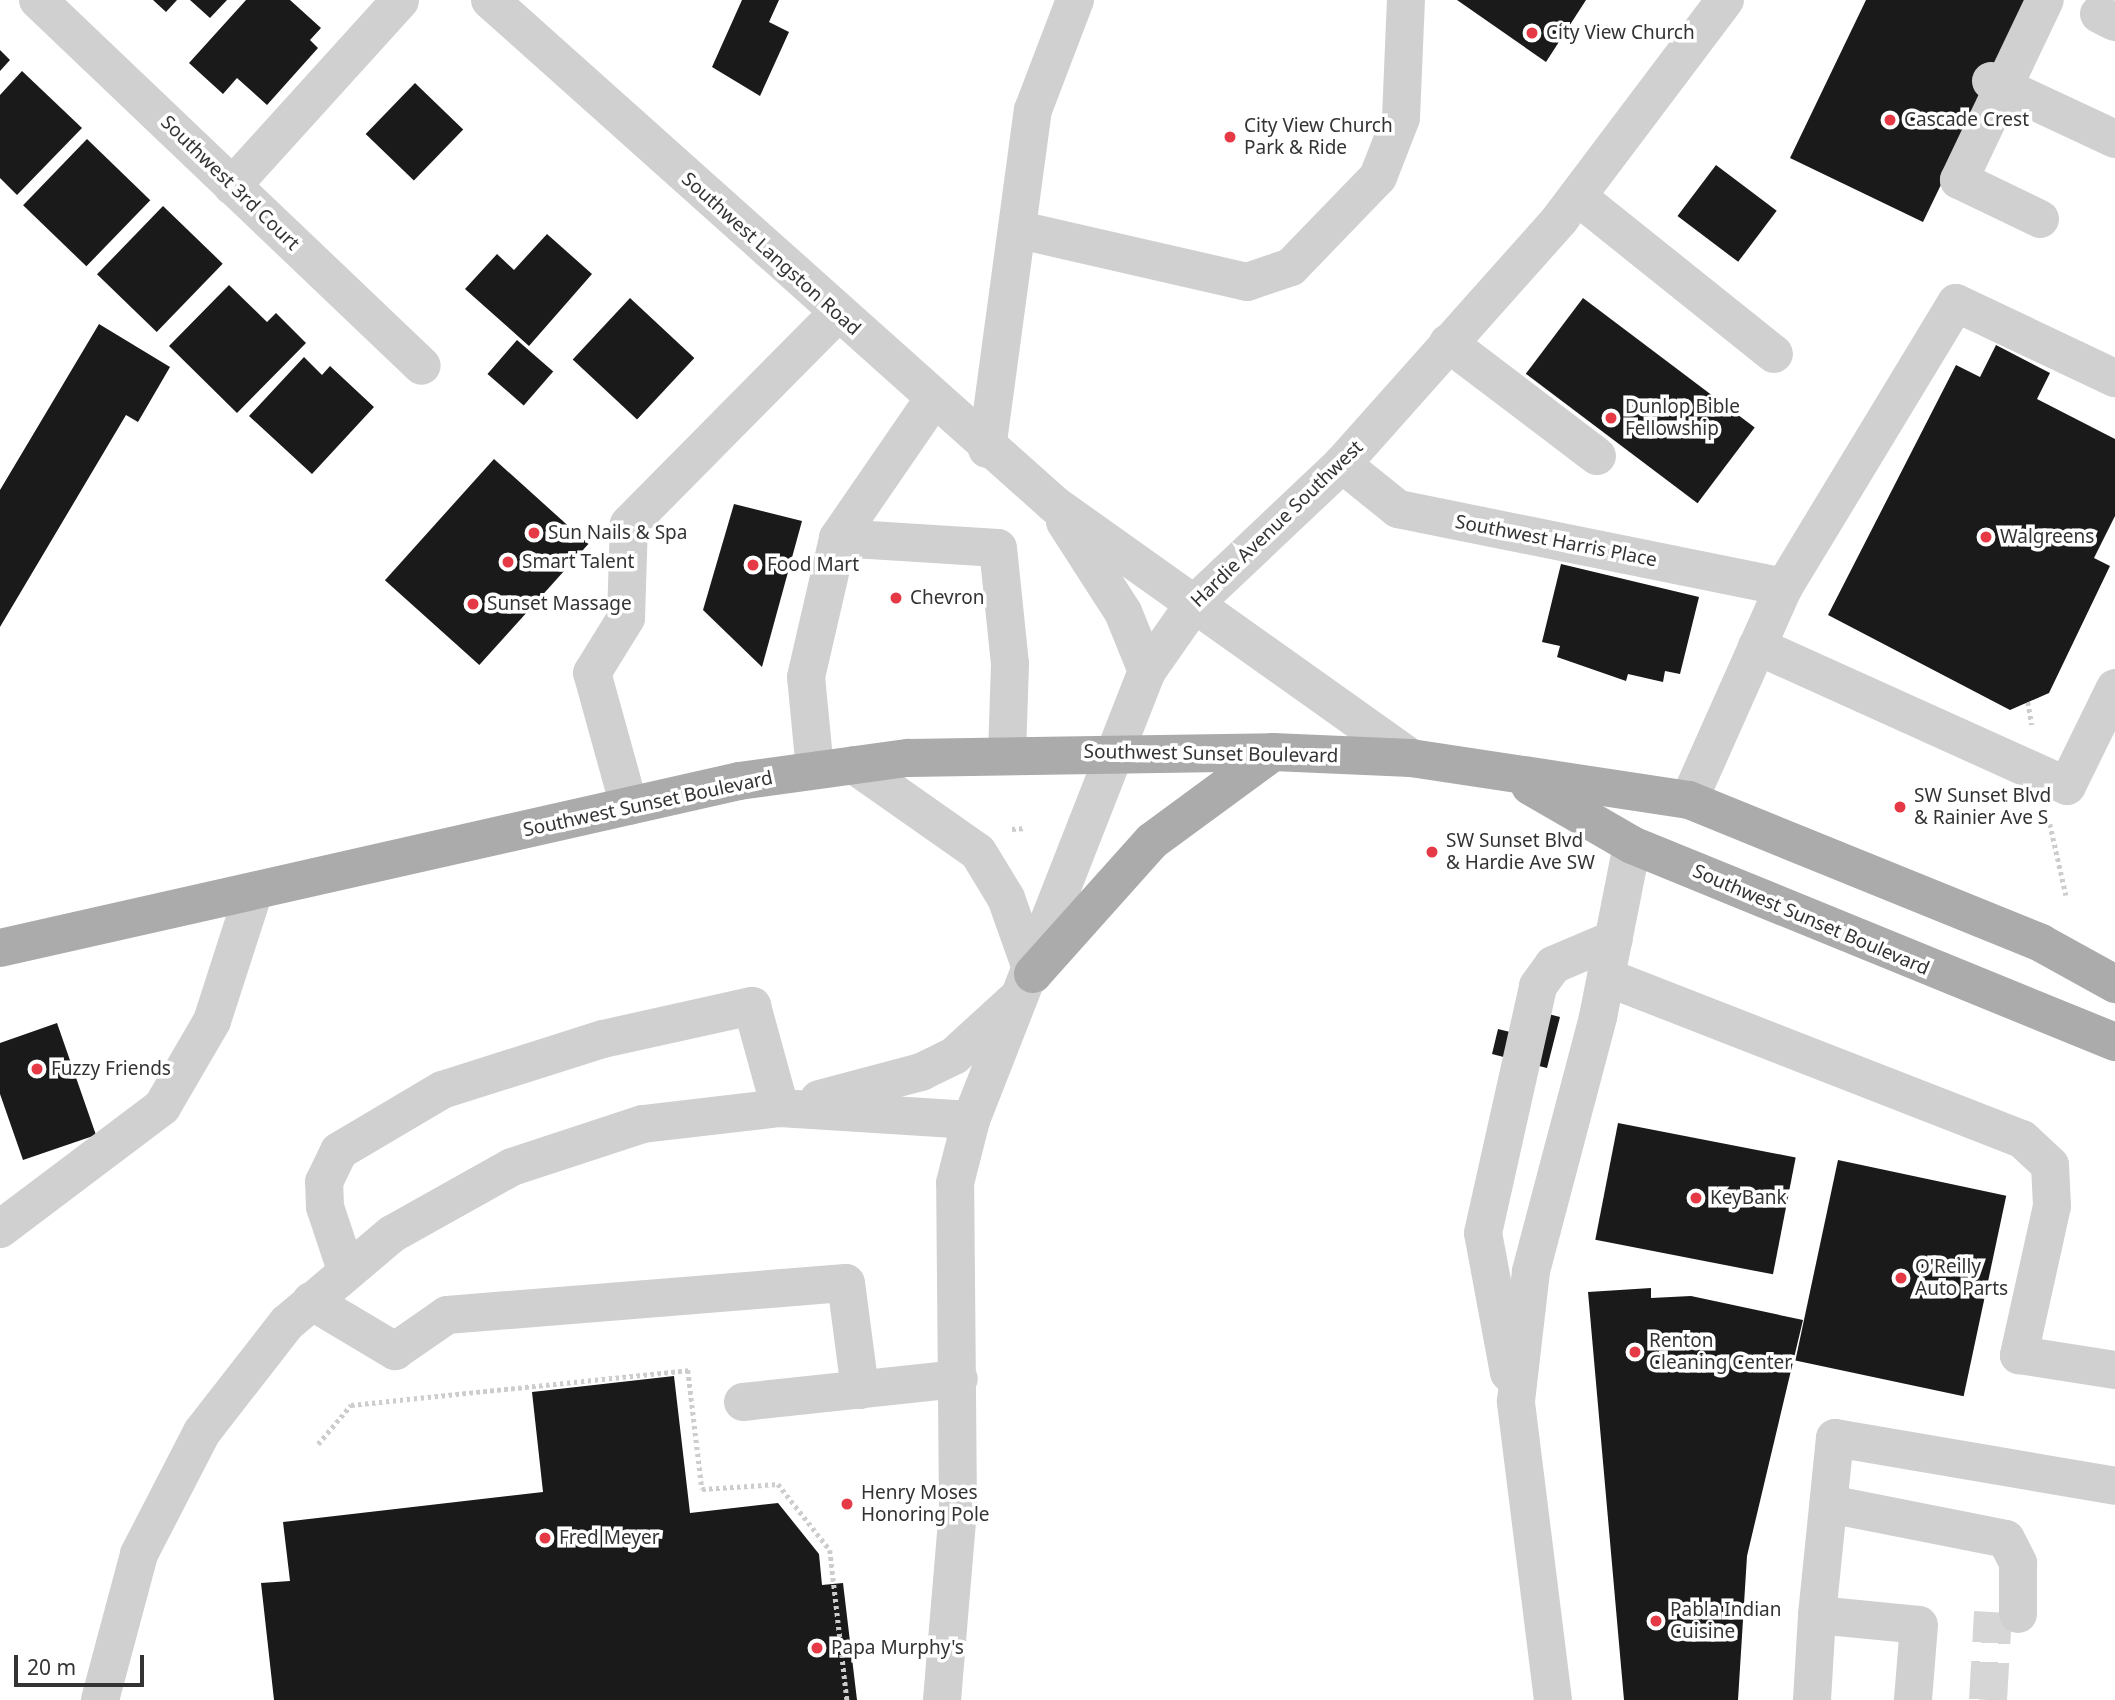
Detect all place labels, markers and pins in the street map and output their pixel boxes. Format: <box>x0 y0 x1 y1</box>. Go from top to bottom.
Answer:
place label: City View Church <box>1546 22 1695 44</box>
marker: City View Church <box>1524 25 1540 41</box>
place label: Cascade Crest <box>1904 109 2029 131</box>
marker: Cascade Crest <box>1882 112 1898 128</box>
place label: City View Church Park & Ride <box>1244 115 1393 159</box>
marker: City View Church Park & Ride <box>1222 129 1238 145</box>
place label: Dunlop Bible Fellowship <box>1625 396 1740 440</box>
marker: Dunlop Bible Fellowship <box>1603 410 1619 426</box>
place label: Sun Nails & Spa <box>548 522 687 544</box>
marker: Sun Nails & Spa <box>526 525 542 541</box>
place label: Walgreens <box>2000 526 2094 548</box>
marker: Walgreens <box>1978 529 1994 545</box>
place label: Smart Talent <box>522 551 634 573</box>
marker: Smart Talent <box>500 554 516 570</box>
place label: Food Mart <box>767 554 859 576</box>
marker: Food Mart <box>745 557 761 573</box>
place label: Chevron <box>910 587 984 609</box>
marker: Chevron <box>888 590 904 606</box>
place label: Sunset Massage <box>487 593 632 615</box>
marker: Sunset Massage <box>465 596 481 612</box>
place label: SW Sunset Blvd & Rainier Ave S <box>1914 785 2051 829</box>
marker: SW Sunset Blvd & Rainier Ave S <box>1892 799 1908 815</box>
place label: SW Sunset Blvd & Hardie Ave SW <box>1446 830 1595 874</box>
marker: SW Sunset Blvd & Hardie Ave SW <box>1424 844 1440 860</box>
place label: Fuzzy Friends <box>51 1058 171 1080</box>
marker: Fuzzy Friends <box>29 1061 45 1077</box>
place label: KeyBank <box>1710 1187 1787 1209</box>
marker: KeyBank <box>1688 1190 1704 1206</box>
place label: O'Reilly Auto Parts <box>1915 1256 2008 1300</box>
marker: O'Reilly Auto Parts <box>1893 1270 1909 1286</box>
place label: Renton Cleaning Center <box>1649 1330 1792 1374</box>
marker: Renton Cleaning Center <box>1627 1344 1643 1360</box>
place label: Henry Moses Honoring Pole <box>861 1482 990 1526</box>
marker: Henry Moses Honoring Pole <box>839 1496 855 1512</box>
place label: Fred Meyer <box>559 1527 659 1549</box>
marker: Fred Meyer <box>537 1530 553 1546</box>
place label: Pabla Indian Cuisine <box>1670 1599 1782 1643</box>
marker: Pabla Indian Cuisine <box>1648 1613 1664 1629</box>
place label: Papa Murphy's <box>831 1637 964 1659</box>
marker: Papa Murphy's <box>809 1640 825 1656</box>

